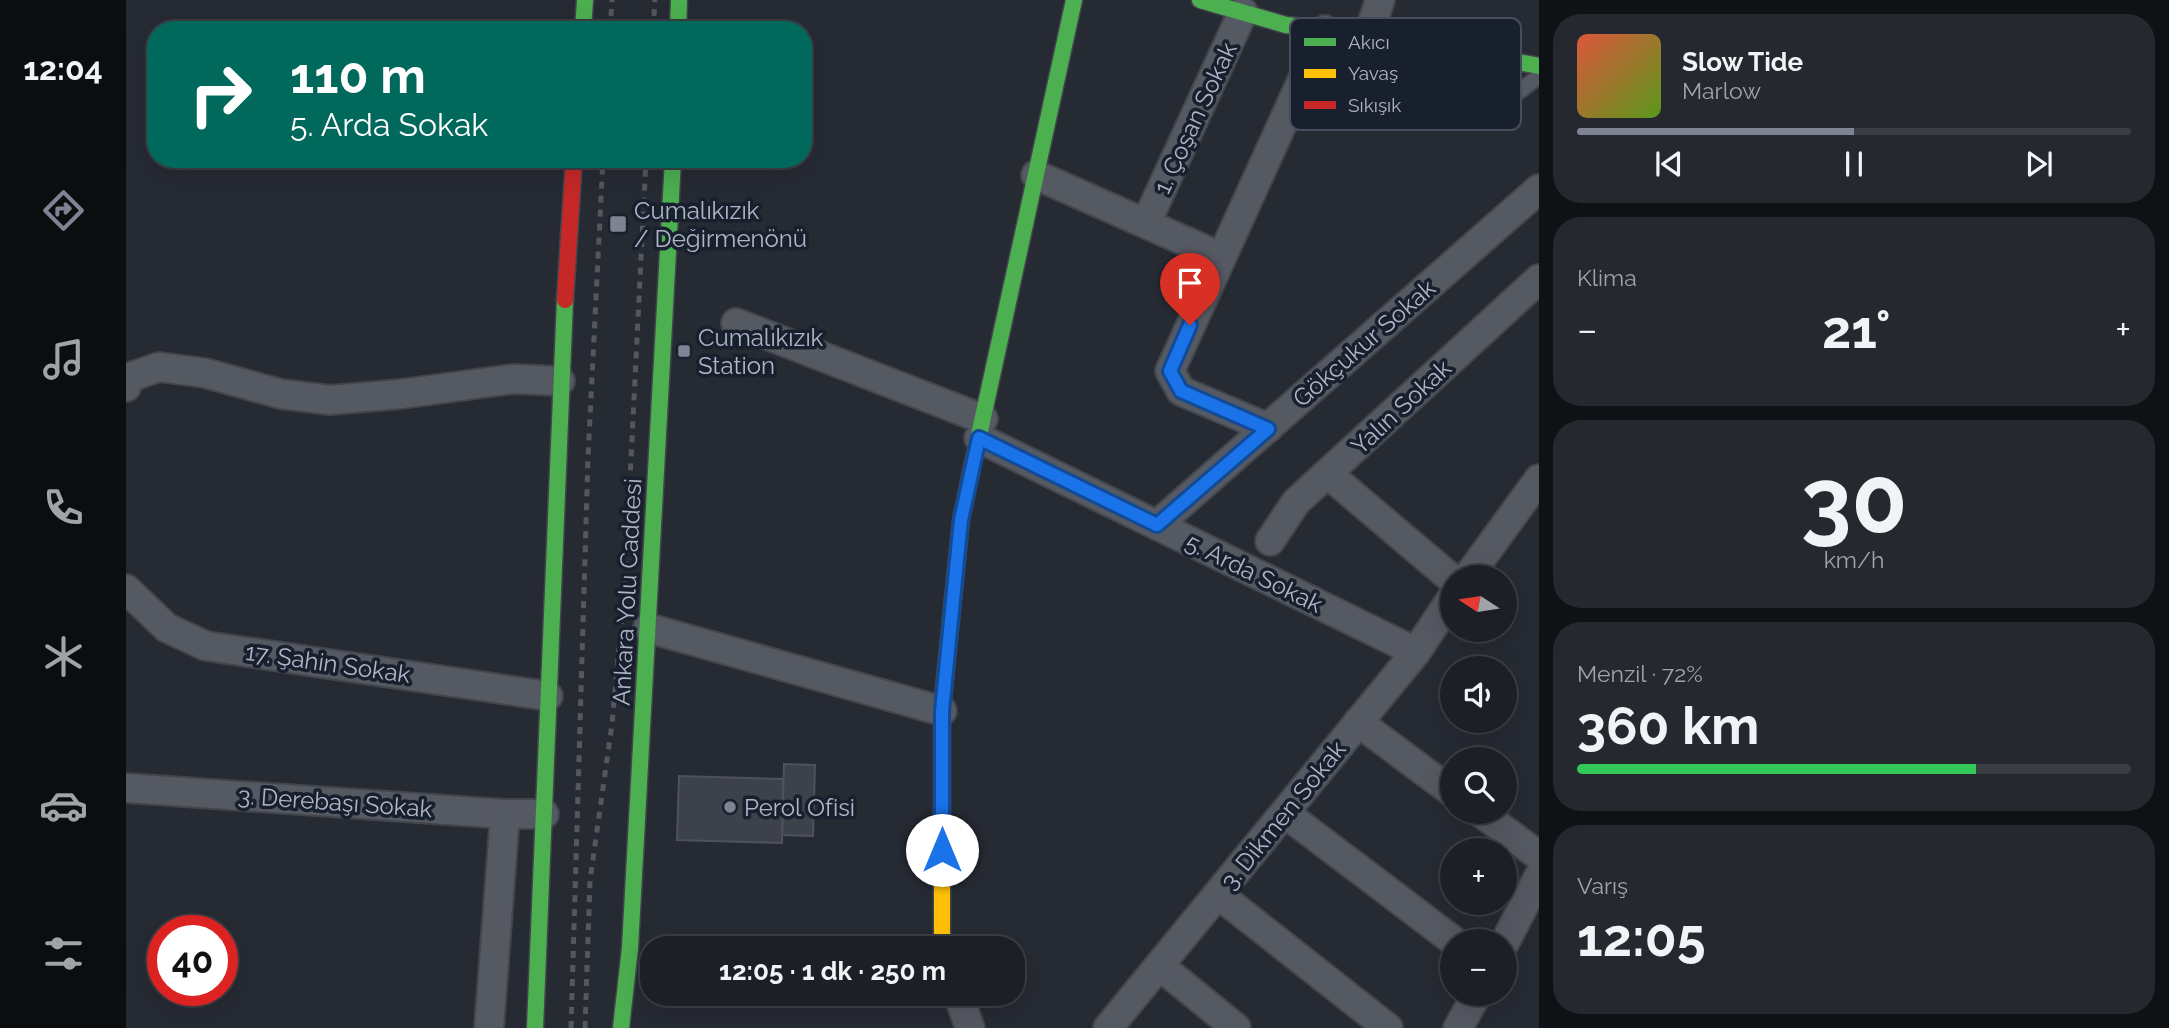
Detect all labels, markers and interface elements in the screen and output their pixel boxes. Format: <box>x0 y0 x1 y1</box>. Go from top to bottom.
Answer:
legend <box>1290 18 1521 130</box>
text: Akıcı <box>1348 31 1390 53</box>
street label: 1. Çoşan Sokak <box>1147 37 1243 198</box>
text: 110 m <box>290 47 426 104</box>
text: Slow Tide <box>1682 47 1803 77</box>
icon: right <box>175 49 266 140</box>
text: 12:04 <box>23 50 103 87</box>
text: Yavaş <box>1348 62 1398 84</box>
text: Marlow <box>1682 77 1761 104</box>
text: Sıkışık <box>1348 94 1401 116</box>
text: 5. Arda Sokak <box>290 106 488 143</box>
icon: previous <box>1650 145 1688 183</box>
icon: pause <box>1835 145 1873 183</box>
icon: next <box>2020 145 2058 183</box>
icon: directions <box>39 186 88 235</box>
place label: Cumalıkızık / Değirmenönü <box>634 196 807 253</box>
marker: Cumalıkızık / Değirmenönü <box>608 214 628 234</box>
pin <box>1160 253 1220 325</box>
icon: arrive <box>1171 264 1209 302</box>
text: Klima <box>1577 264 1637 291</box>
street label: Gökçukur Sokak <box>1287 273 1441 413</box>
text: 21° <box>1822 299 1891 360</box>
text: − <box>1577 307 1597 352</box>
text: + <box>2115 307 2131 352</box>
place label: Cumalıkızık Station <box>698 323 824 380</box>
icon: music <box>39 335 88 384</box>
marker: Cumalıkızık Station <box>676 343 692 359</box>
street label: Yalın Sokak <box>1345 353 1457 460</box>
text: 30 <box>1801 447 1907 554</box>
street label: Ankara Yolu Caddesi <box>607 478 647 706</box>
icon: phone <box>39 483 88 532</box>
street label: 5. Arda Sokak <box>1181 527 1327 619</box>
text: km/h <box>1824 546 1884 573</box>
north arrow <box>1440 565 1517 642</box>
map controls <box>1440 565 1517 1006</box>
icon: climate <box>39 632 88 681</box>
street label: 17. Şahin Sokak <box>244 637 413 689</box>
button: sound <box>1440 656 1517 733</box>
text: Menzil · 72% <box>1577 660 1703 687</box>
text: 360 km <box>1577 695 1759 756</box>
street label: 3. Dikmen Sokak <box>1214 735 1352 895</box>
button: search <box>1440 747 1517 824</box>
icon: car <box>39 781 88 830</box>
street label: 3. Derebaşı Sokak <box>237 781 434 823</box>
place label: Perol Ofisi <box>744 793 855 822</box>
marker: Perol Ofisi <box>722 799 738 815</box>
position arrow <box>905 813 979 887</box>
button: + <box>1440 838 1517 915</box>
text: Varış <box>1577 872 1628 899</box>
text: 12:05 <box>1577 907 1706 968</box>
speed limit sign: 40 <box>147 915 238 1006</box>
icon: filters <box>39 929 88 978</box>
button: − <box>1440 929 1517 1006</box>
text: 12:05 · 1 dk · 250 m <box>719 956 946 986</box>

